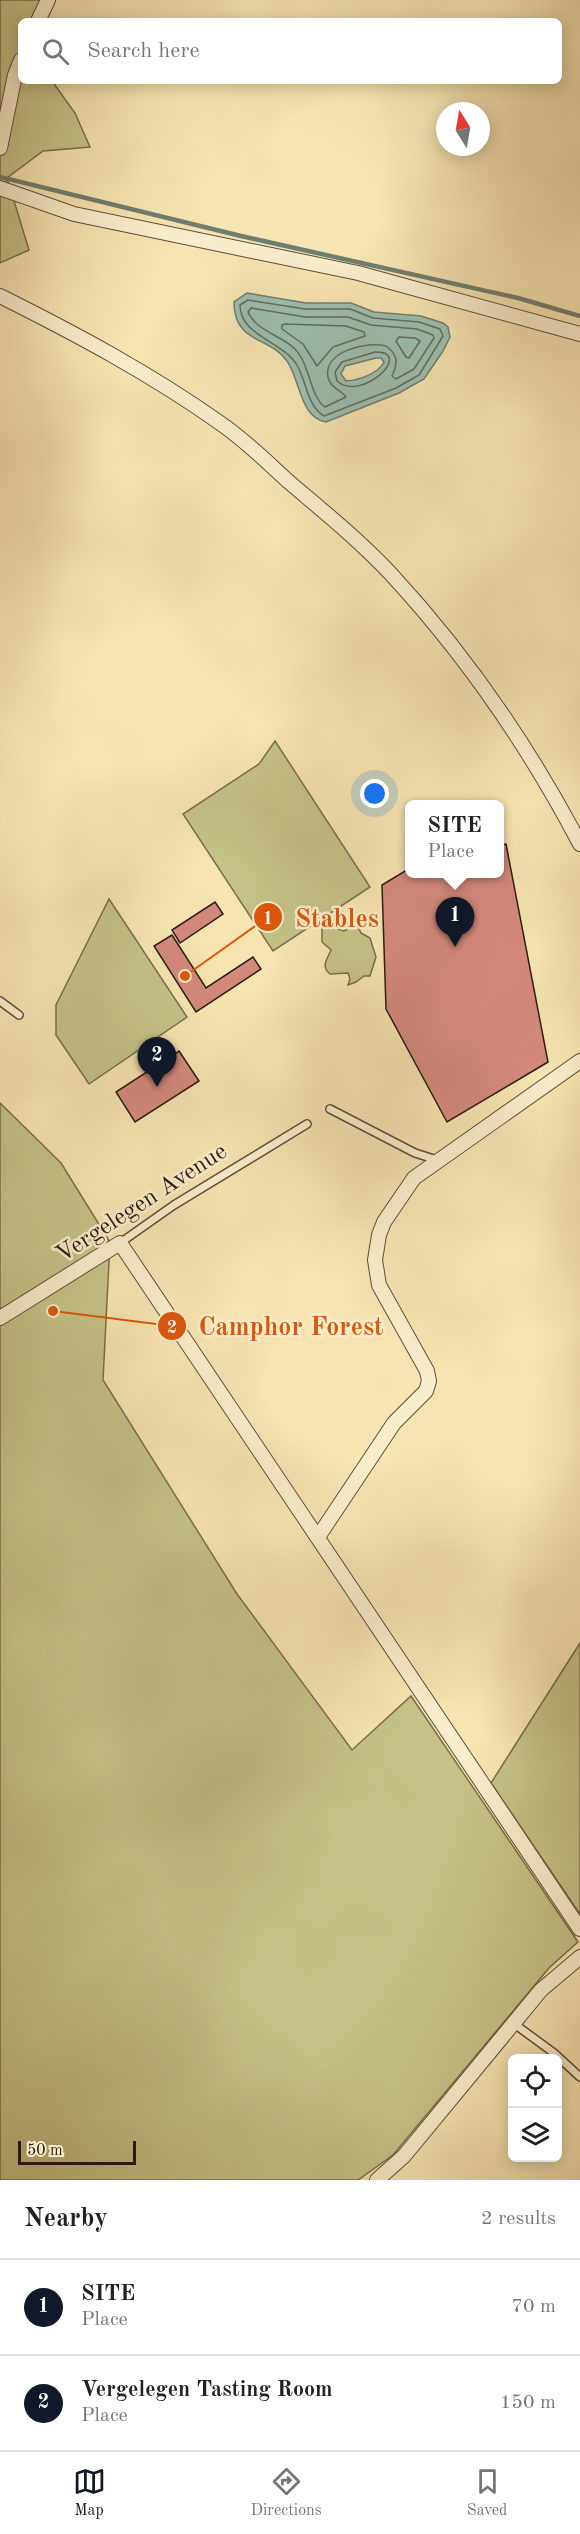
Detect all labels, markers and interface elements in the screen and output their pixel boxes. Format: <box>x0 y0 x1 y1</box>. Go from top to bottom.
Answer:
search box <box>18 18 562 84</box>
icon: search <box>39 35 72 68</box>
text: Search here <box>87 40 200 62</box>
north arrow <box>436 102 490 156</box>
your location <box>360 779 389 808</box>
popup <box>405 800 504 878</box>
text: SITE <box>427 815 482 837</box>
text: Place <box>427 842 474 862</box>
callout: Stables <box>253 895 391 939</box>
pin: 1 <box>436 898 474 947</box>
text: Stables <box>295 907 379 933</box>
text: 1 <box>263 910 273 928</box>
pin: 2 <box>138 1038 176 1087</box>
street label: Vergelegen Avenue <box>52 1140 232 1268</box>
callout: Camphor Forest <box>157 1304 396 1348</box>
text: Camphor Forest <box>198 1315 384 1341</box>
text: 2 <box>167 1319 177 1337</box>
map controls <box>508 2054 562 2162</box>
button: locate <box>508 2054 562 2108</box>
button: layers <box>508 2108 562 2162</box>
scale bar <box>18 2138 136 2166</box>
text: 50 m <box>27 2143 63 2159</box>
text: Nearby <box>24 2206 108 2232</box>
text: 2 results <box>481 2209 556 2229</box>
text: SITE <box>81 2283 135 2305</box>
text: 1 <box>38 2297 49 2317</box>
text: 70 m <box>511 2297 556 2317</box>
text: Place <box>81 2310 128 2330</box>
text: Vergelegen Tasting Room <box>81 2379 333 2401</box>
text: 2 <box>38 2393 49 2413</box>
text: 150 m <box>500 2393 556 2413</box>
text: Place <box>81 2406 128 2426</box>
tab: Map <box>73 2465 106 2521</box>
tab: Directions <box>251 2465 322 2521</box>
tab: Saved <box>467 2465 507 2521</box>

